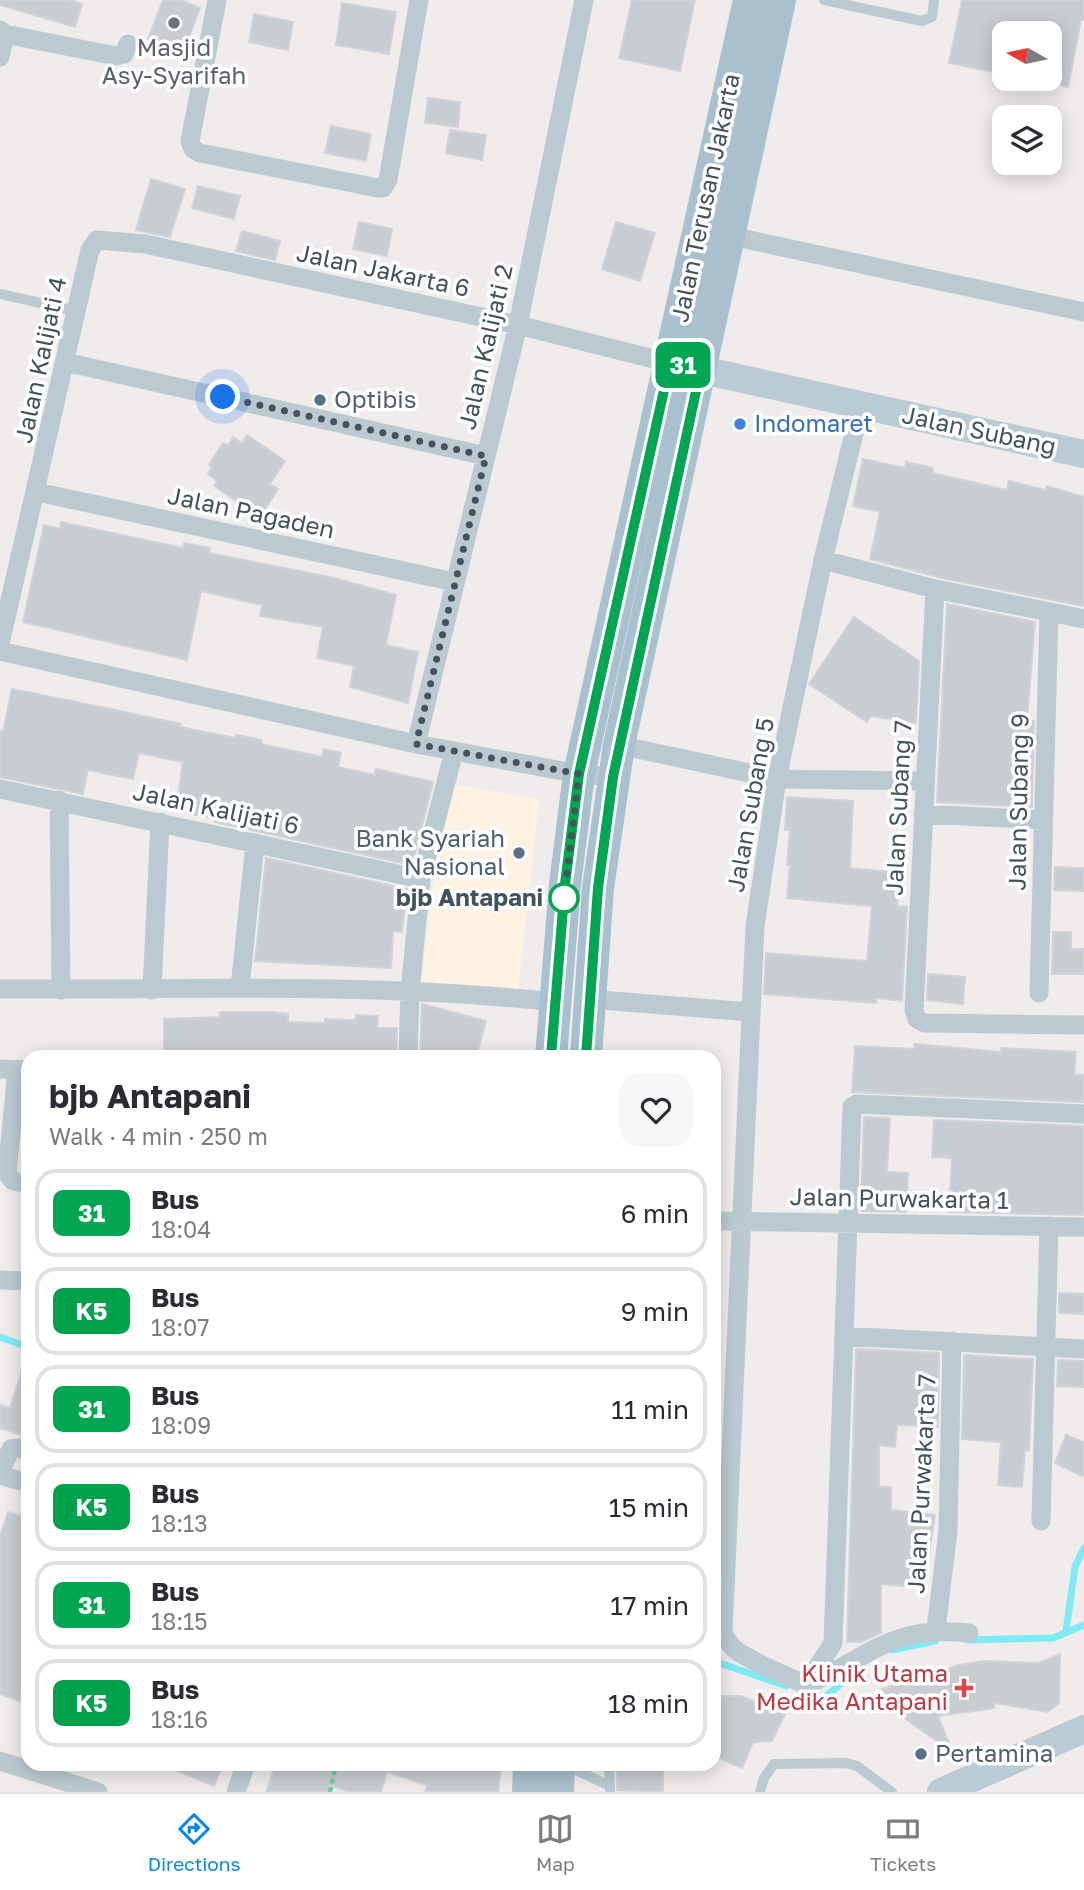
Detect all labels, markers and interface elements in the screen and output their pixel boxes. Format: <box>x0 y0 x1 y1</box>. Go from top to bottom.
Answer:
marker: Masjid Asy-Syarifah <box>166 15 182 31</box>
north arrow <box>992 21 1062 91</box>
map controls <box>992 21 1062 175</box>
place label: Masjid Asy-Syarifah <box>102 32 246 89</box>
street label: Jalan Terusan Jakarta <box>664 71 745 325</box>
button: layers <box>992 105 1062 175</box>
street label: Jalan Jakarta 6 <box>294 237 472 302</box>
street label: Jalan Kalijati 2 <box>451 261 518 432</box>
street label: Jalan Kalijati 4 <box>8 274 71 446</box>
line badge: 31 <box>652 342 714 388</box>
text: 31 <box>670 350 697 379</box>
your location <box>205 379 240 414</box>
place label: Optibis <box>334 384 416 413</box>
marker: Optibis <box>312 392 328 408</box>
street label: Jalan Subang <box>900 399 1059 460</box>
place label: Indomaret <box>754 408 873 437</box>
marker: Indomaret <box>732 416 748 432</box>
street label: Jalan Pagaden <box>165 480 337 543</box>
street label: Jalan Subang 9 <box>1001 713 1034 891</box>
street label: Jalan Subang 5 <box>720 715 779 894</box>
street label: Jalan Subang 7 <box>878 720 917 896</box>
street label: Jalan Kalijati 6 <box>131 776 302 839</box>
place label: Bank Syariah Nasional <box>356 823 505 880</box>
marker: Bank Syariah Nasional <box>511 845 527 861</box>
place label: bjb Antapani <box>396 882 543 911</box>
marker: bjb Antapani <box>549 883 579 913</box>
button: heart <box>619 1073 693 1147</box>
text: bjb Antapani <box>49 1076 251 1115</box>
text: Walk · 4 min · 250 m <box>49 1122 268 1150</box>
street label: Jalan Purwakarta 1 <box>789 1181 1009 1214</box>
text: Bus <box>151 1184 199 1215</box>
text: 31 <box>78 1198 105 1227</box>
text: 6 min <box>621 1198 689 1229</box>
text: 18:04 <box>151 1215 211 1243</box>
text: Bus <box>151 1282 199 1313</box>
text: K5 <box>75 1296 108 1325</box>
text: 9 min <box>621 1296 689 1327</box>
text: 18:07 <box>151 1313 210 1341</box>
street label: Jalan Purwakarta 7 <box>900 1373 941 1595</box>
text: Bus <box>151 1380 199 1411</box>
text: 31 <box>78 1394 105 1423</box>
text: 11 min <box>611 1394 689 1425</box>
text: 18:09 <box>151 1411 211 1439</box>
text: Bus <box>151 1478 199 1509</box>
text: K5 <box>75 1492 108 1521</box>
text: 15 min <box>609 1492 689 1523</box>
text: 18:13 <box>151 1509 208 1537</box>
text: Bus <box>151 1576 199 1607</box>
text: 31 <box>78 1590 105 1619</box>
text: 17 min <box>610 1590 689 1621</box>
text: 18:15 <box>151 1607 208 1635</box>
place label: Klinik Utama Medika Antapani <box>756 1658 948 1715</box>
text: Bus <box>151 1674 199 1705</box>
marker: Klinik Utama Medika Antapani <box>954 1678 974 1698</box>
text: K5 <box>75 1688 108 1717</box>
text: 18 min <box>608 1688 689 1719</box>
text: 18:16 <box>151 1705 208 1733</box>
place label: Pertamina <box>935 1738 1053 1767</box>
marker: Pertamina <box>913 1746 929 1762</box>
tab: Directions <box>148 1810 241 1875</box>
tab: Map <box>536 1810 575 1875</box>
tab: Tickets <box>870 1810 936 1875</box>

